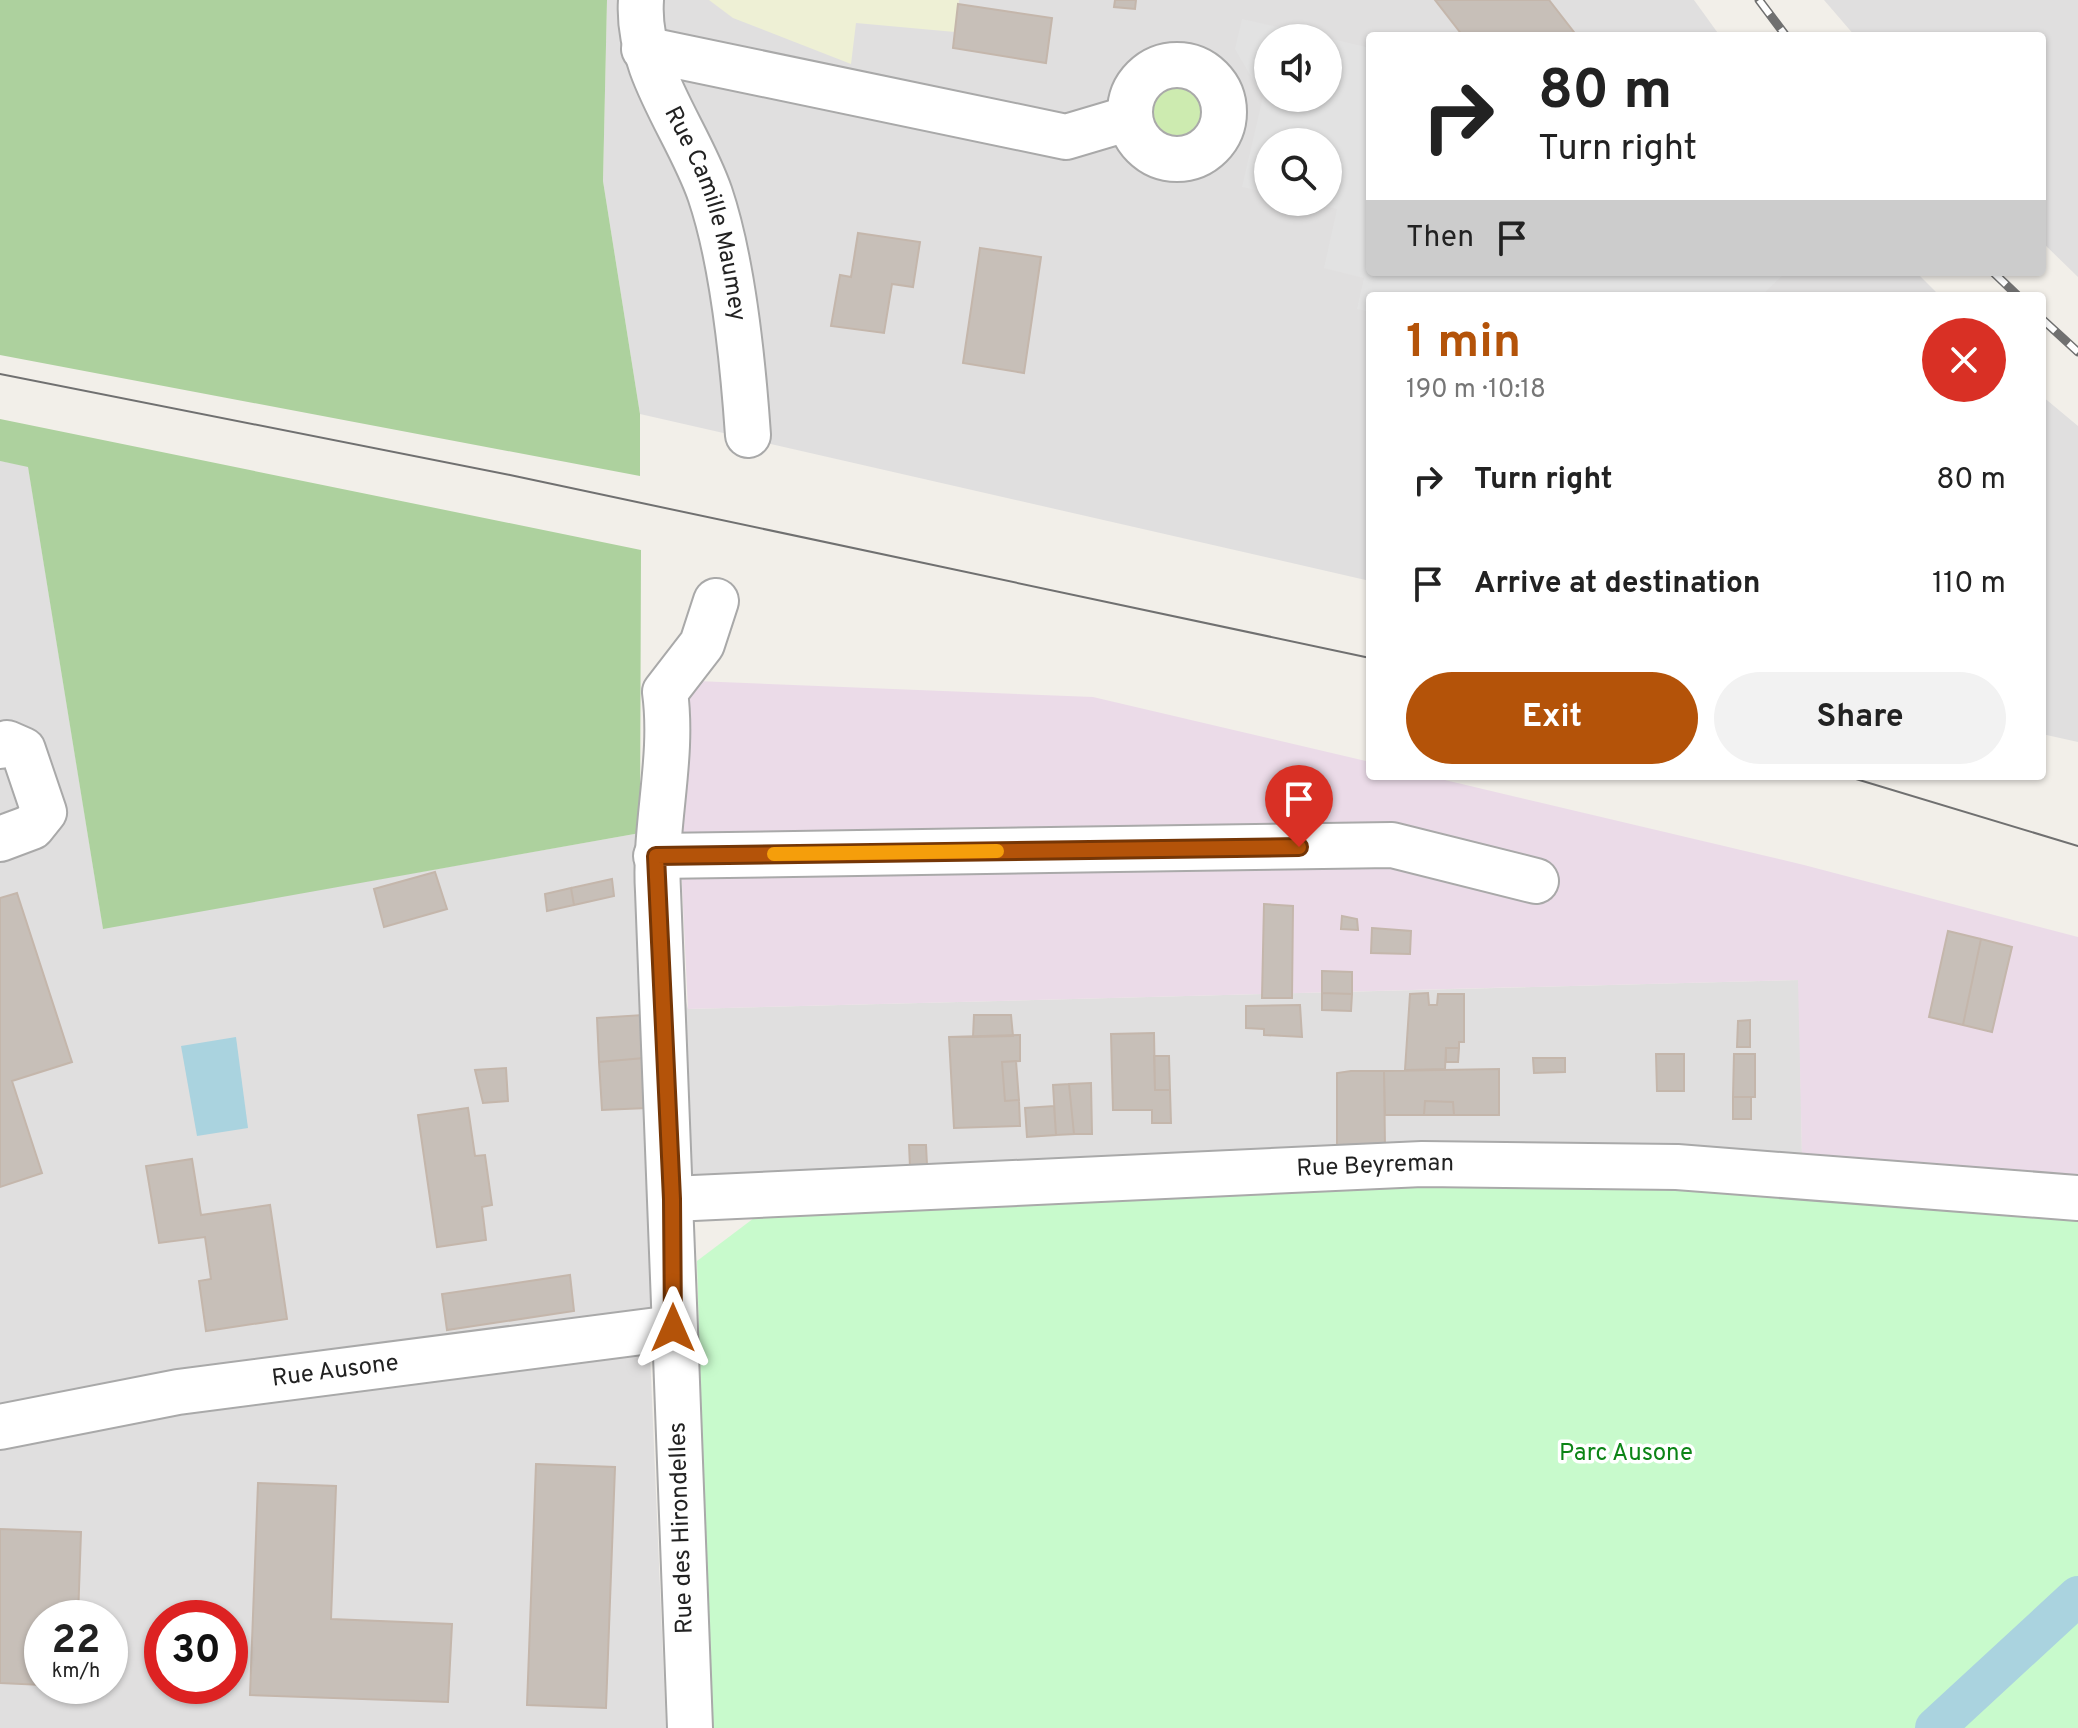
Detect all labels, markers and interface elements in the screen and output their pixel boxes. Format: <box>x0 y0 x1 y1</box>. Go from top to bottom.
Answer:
map controls <box>1254 24 1342 216</box>
button: sound <box>1254 24 1342 112</box>
text: 80 m <box>1538 58 1672 128</box>
icon: right <box>1406 64 1510 168</box>
street label: Rue Camille Maumey <box>657 102 752 323</box>
text: Turn right <box>1538 127 1697 173</box>
button: search <box>1254 128 1342 216</box>
icon: arrive <box>1490 216 1534 260</box>
text: Then <box>1406 220 1474 257</box>
text: 1 min <box>1406 314 1521 374</box>
button: close <box>1922 318 2006 402</box>
text: 190 m · 10:18 <box>1406 374 1546 407</box>
icon: right <box>1406 458 1450 502</box>
text: Turn right <box>1474 462 1612 499</box>
text: 80 m <box>1936 462 2006 499</box>
icon: arrive <box>1406 562 1450 606</box>
text: Arrive at destination <box>1474 566 1760 603</box>
text: 110 m <box>1932 566 2006 603</box>
button: Exit <box>1406 672 1698 764</box>
button: Share <box>1714 672 2006 764</box>
pin <box>1265 765 1333 847</box>
icon: arrive <box>1277 777 1321 821</box>
street label: Rue Beyreman <box>1296 1149 1454 1185</box>
position arrow <box>631 1286 715 1370</box>
street label: Rue Ausone <box>270 1349 400 1395</box>
street label: Rue des Hirondelles <box>663 1421 701 1635</box>
park label: Parc Ausone <box>1559 1439 1693 1469</box>
speed limit sign: 30 <box>144 1600 248 1704</box>
text: 22 <box>52 1617 100 1667</box>
text: km/h <box>52 1659 100 1685</box>

